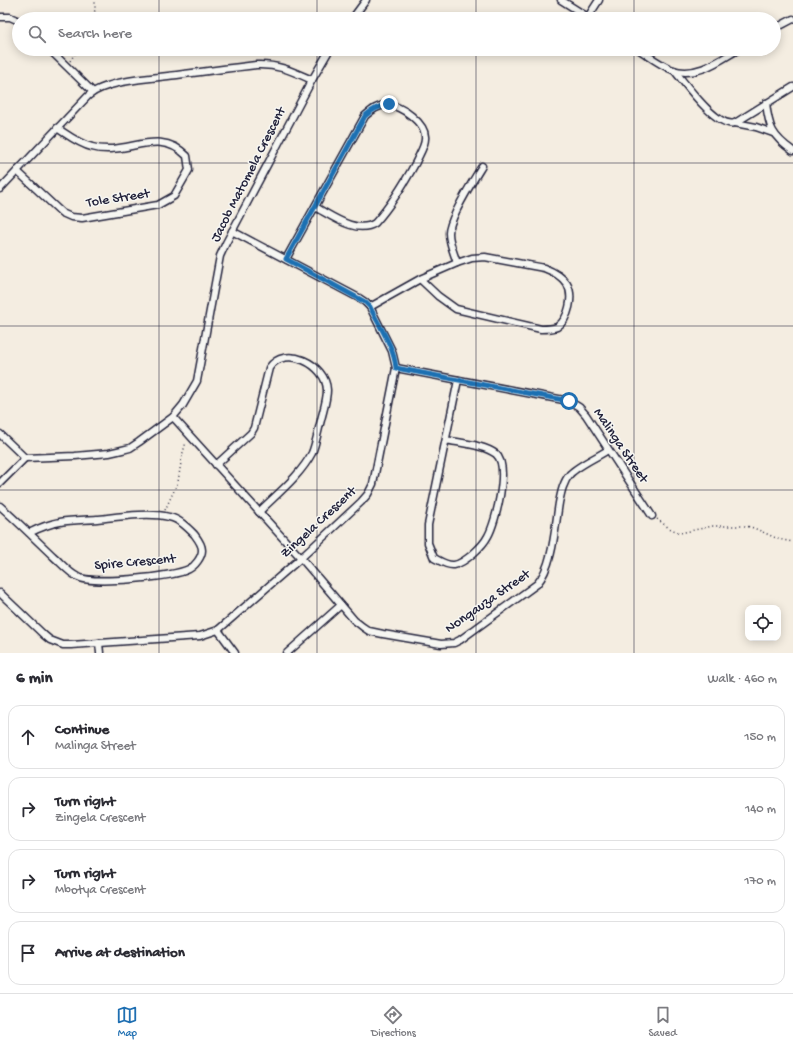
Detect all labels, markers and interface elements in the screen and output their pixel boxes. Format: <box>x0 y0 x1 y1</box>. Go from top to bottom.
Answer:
search box <box>12 12 781 56</box>
icon: search <box>26 23 48 45</box>
text: Search here <box>58 25 132 43</box>
route end <box>380 95 398 113</box>
street label: Jacob Matomela Crescent <box>208 104 291 245</box>
street label: Tole Street <box>84 185 152 213</box>
route start <box>560 392 578 410</box>
street label: Malinga Street <box>589 405 652 488</box>
street label: Zingela Crescent <box>278 483 361 562</box>
street label: Spire Crescent <box>94 551 177 575</box>
street label: Nongauza Street <box>442 566 535 638</box>
map controls <box>745 605 781 641</box>
button: locate <box>745 605 781 641</box>
text: 6 min <box>16 669 52 689</box>
text: Walk · 460 m <box>707 672 777 687</box>
text: Continue <box>55 721 109 739</box>
icon: ahead <box>17 726 39 748</box>
text: 150 m <box>744 730 776 745</box>
text: Malinga Street <box>55 739 135 754</box>
text: Turn right <box>55 793 115 811</box>
icon: right <box>17 798 39 820</box>
text: 140 m <box>745 802 776 817</box>
text: Zingela Crescent <box>55 811 145 826</box>
text: Turn right <box>55 865 115 883</box>
icon: right <box>17 870 39 892</box>
text: 170 m <box>744 874 776 889</box>
text: Mbotya Crescent <box>55 883 145 898</box>
icon: arrive <box>17 942 39 964</box>
text: Arrive at destination <box>55 944 185 962</box>
tab: Map <box>116 1004 138 1040</box>
tab: Directions <box>371 1004 416 1040</box>
tab: Saved <box>648 1004 677 1040</box>

